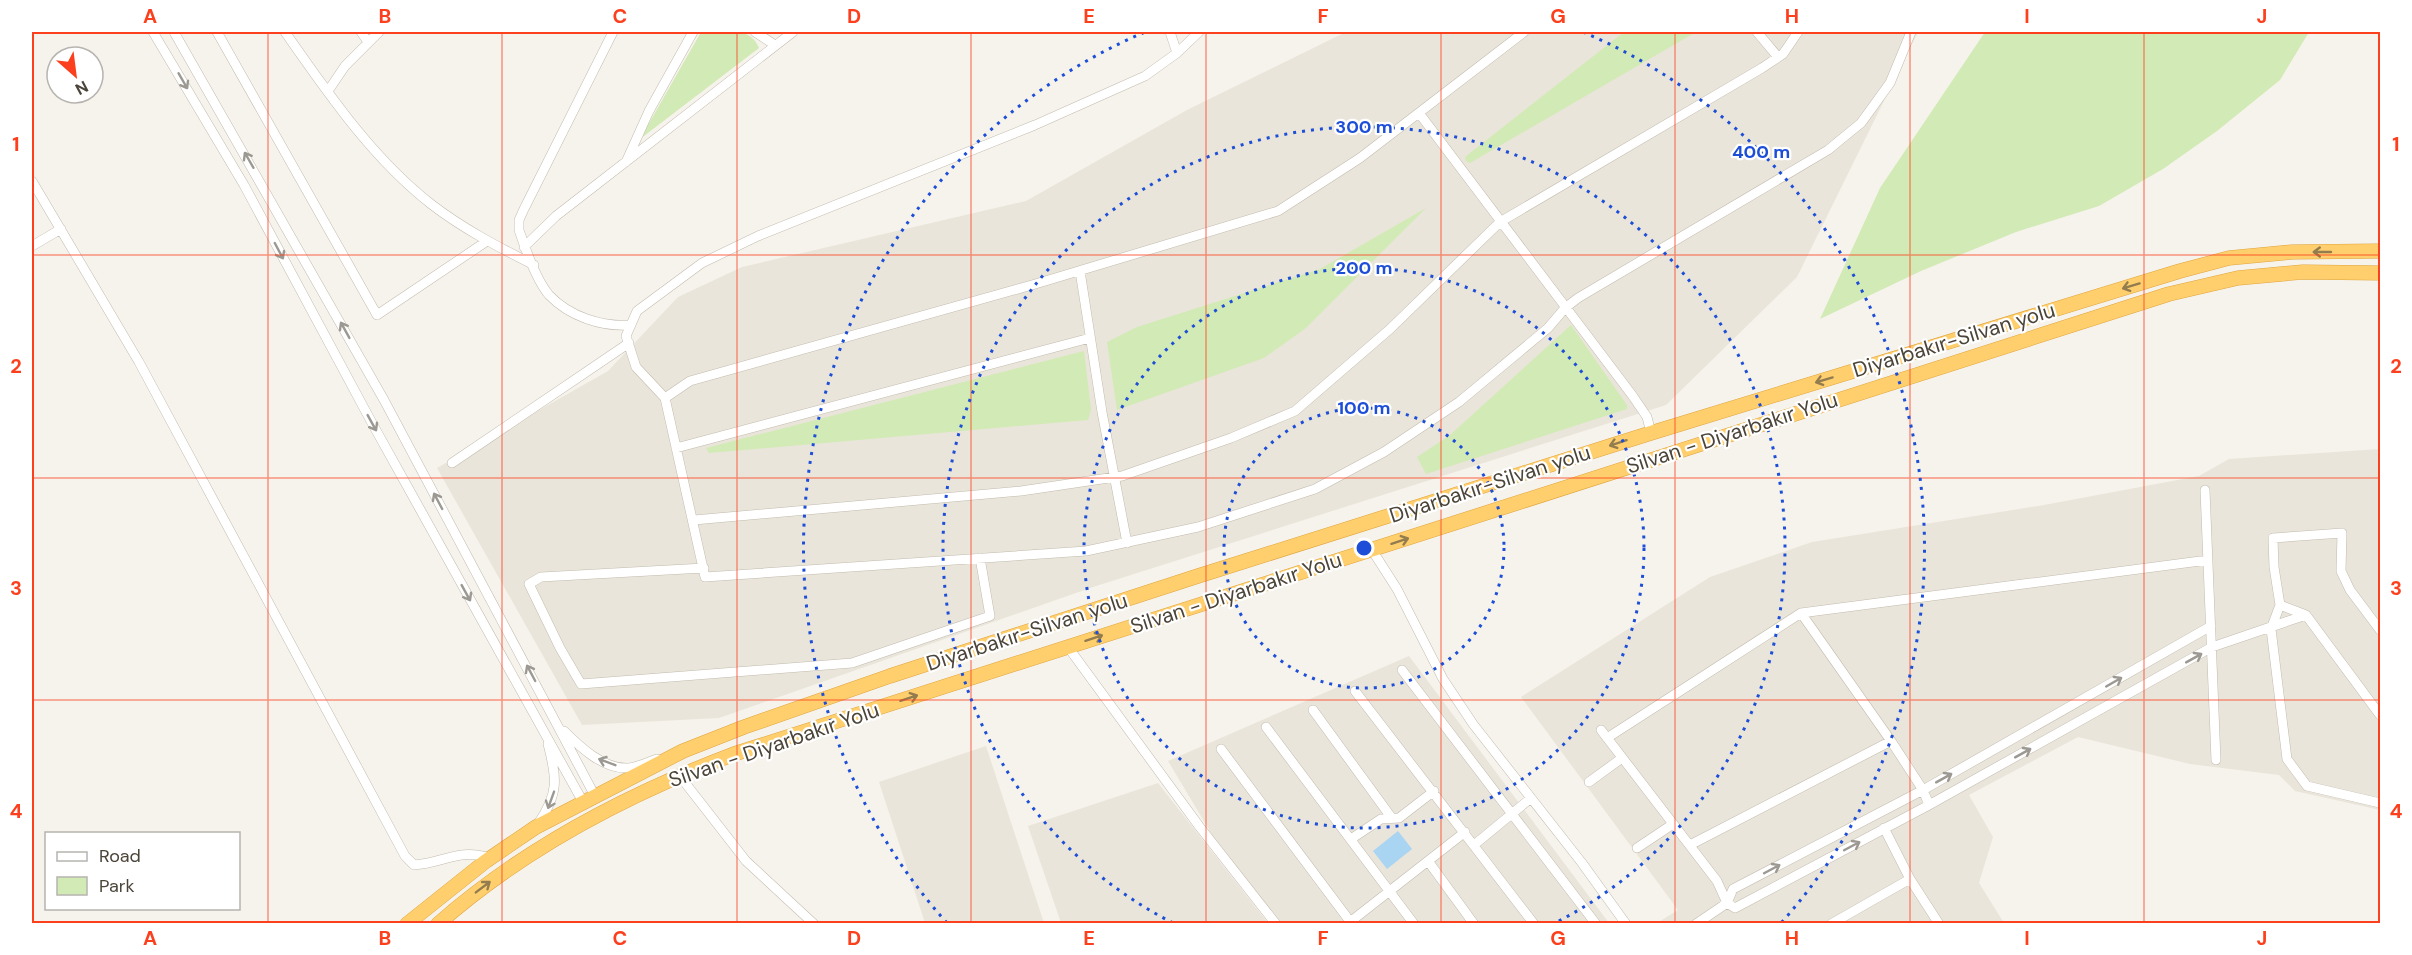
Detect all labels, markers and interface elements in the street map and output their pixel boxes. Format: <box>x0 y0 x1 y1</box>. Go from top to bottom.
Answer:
text: A <box>143 3 157 29</box>
text: B <box>379 3 391 29</box>
text: C <box>613 3 627 29</box>
text: D <box>847 3 861 29</box>
text: E <box>1083 3 1095 29</box>
text: F <box>1317 3 1329 29</box>
text: G <box>1550 3 1566 29</box>
text: H <box>1785 3 1799 29</box>
text: I <box>2024 3 2030 29</box>
text: J <box>2257 3 2267 29</box>
north arrow <box>45 45 105 105</box>
one-way arrow <box>178 73 190 90</box>
text: N <box>72 76 92 100</box>
text: 300 m <box>1335 115 1393 139</box>
text: 1 <box>12 131 20 157</box>
text: 1 <box>2392 131 2400 157</box>
text: 400 m <box>1732 140 1790 164</box>
one-way arrow <box>243 152 255 169</box>
one-way arrow <box>273 242 285 259</box>
one-way arrow <box>2313 246 2333 258</box>
text: 200 m <box>1336 256 1392 280</box>
one-way arrow <box>2122 281 2141 292</box>
street label: Diyarbakır-Silvan yolu <box>1849 296 2059 384</box>
one-way arrow <box>339 322 351 339</box>
text: 2 <box>10 353 22 379</box>
text: 2 <box>2390 353 2402 379</box>
one-way arrow <box>1815 375 1834 386</box>
street label: Silvan - Diyarbakır Yolu <box>1623 386 1841 480</box>
text: 100 m <box>1337 396 1391 420</box>
one-way arrow <box>366 414 378 431</box>
street label: Diyarbakır-Silvan yolu <box>1386 438 1594 530</box>
one-way arrow <box>1609 439 1628 450</box>
one-way arrow <box>432 493 444 510</box>
one-way arrow <box>1390 534 1409 545</box>
centre of rings <box>1354 538 1374 558</box>
street label: Silvan - Diyarbakır Yolu <box>1127 546 1345 640</box>
text: 3 <box>10 575 22 601</box>
text: 3 <box>2390 575 2402 601</box>
one-way arrow <box>461 585 473 602</box>
street label: Diyarbakır-Silvan yolu <box>923 586 1131 678</box>
one-way arrow <box>1084 632 1103 643</box>
one-way arrow <box>2184 652 2202 663</box>
one-way arrow <box>525 665 537 682</box>
one-way arrow <box>2105 676 2122 688</box>
one-way arrow <box>899 692 918 703</box>
street label: Silvan - Diyarbakır Yolu <box>665 696 883 794</box>
one-way arrow <box>2014 747 2032 758</box>
one-way arrow <box>598 756 617 767</box>
one-way arrow <box>1935 772 1952 784</box>
one-way arrow <box>544 791 555 809</box>
text: 4 <box>10 798 23 824</box>
text: 4 <box>2390 798 2403 824</box>
legend <box>45 832 240 910</box>
one-way arrow <box>1843 839 1861 851</box>
text: Road <box>99 844 141 868</box>
one-way arrow <box>1762 862 1780 874</box>
text: Park <box>99 874 135 898</box>
one-way arrow <box>475 880 491 893</box>
text: A <box>143 925 157 951</box>
text: B <box>379 925 391 951</box>
text: C <box>613 925 627 951</box>
text: D <box>847 925 861 951</box>
text: E <box>1083 925 1095 951</box>
text: F <box>1317 925 1329 951</box>
text: G <box>1550 925 1566 951</box>
text: H <box>1785 925 1799 951</box>
text: I <box>2024 925 2030 951</box>
text: J <box>2257 925 2267 951</box>

